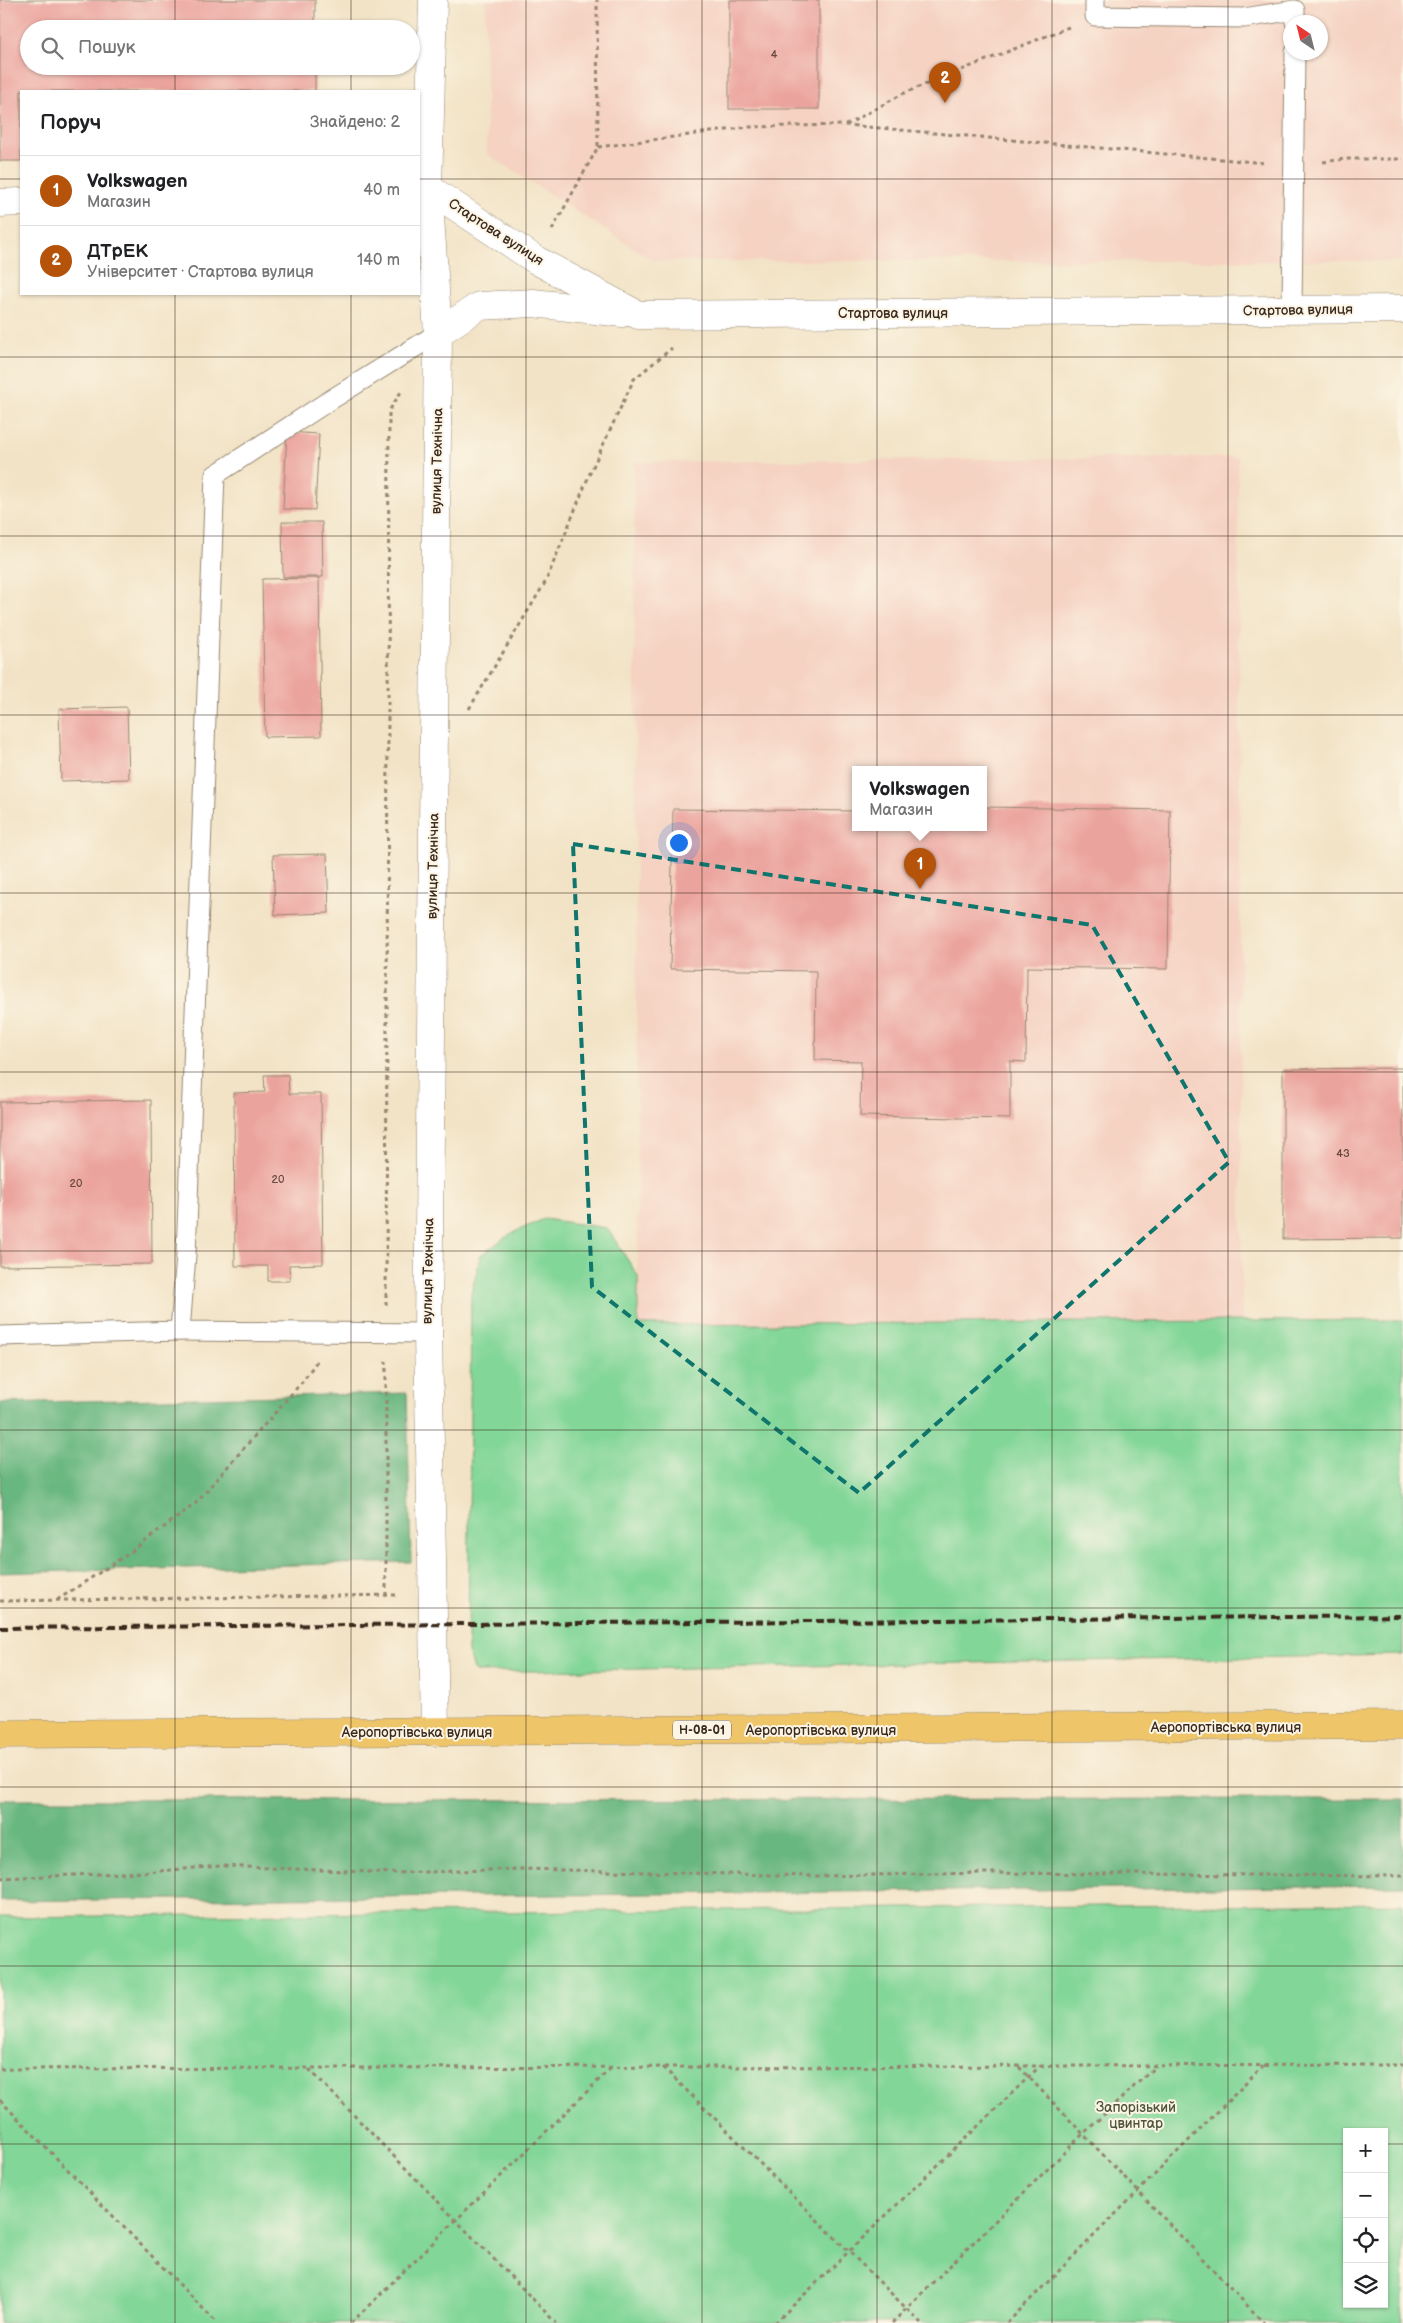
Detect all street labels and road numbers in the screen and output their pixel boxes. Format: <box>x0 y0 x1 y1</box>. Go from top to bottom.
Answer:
street label: Стартова вулиця <box>445 195 547 269</box>
street label: Стартова вулиця <box>1243 301 1353 319</box>
street label: Стартова вулиця <box>838 305 948 322</box>
street label: вулиця Технічна <box>428 407 446 514</box>
street label: вулиця Технічна <box>424 812 442 919</box>
street label: вулиця Технічна <box>419 1217 437 1324</box>
street label: Аеропортівська вулиця <box>1150 1719 1301 1736</box>
road number: Н-08-01 <box>673 1720 731 1740</box>
street label: Аеропортівська вулиця <box>745 1722 896 1739</box>
street label: Аеропортівська вулиця <box>341 1724 492 1741</box>

